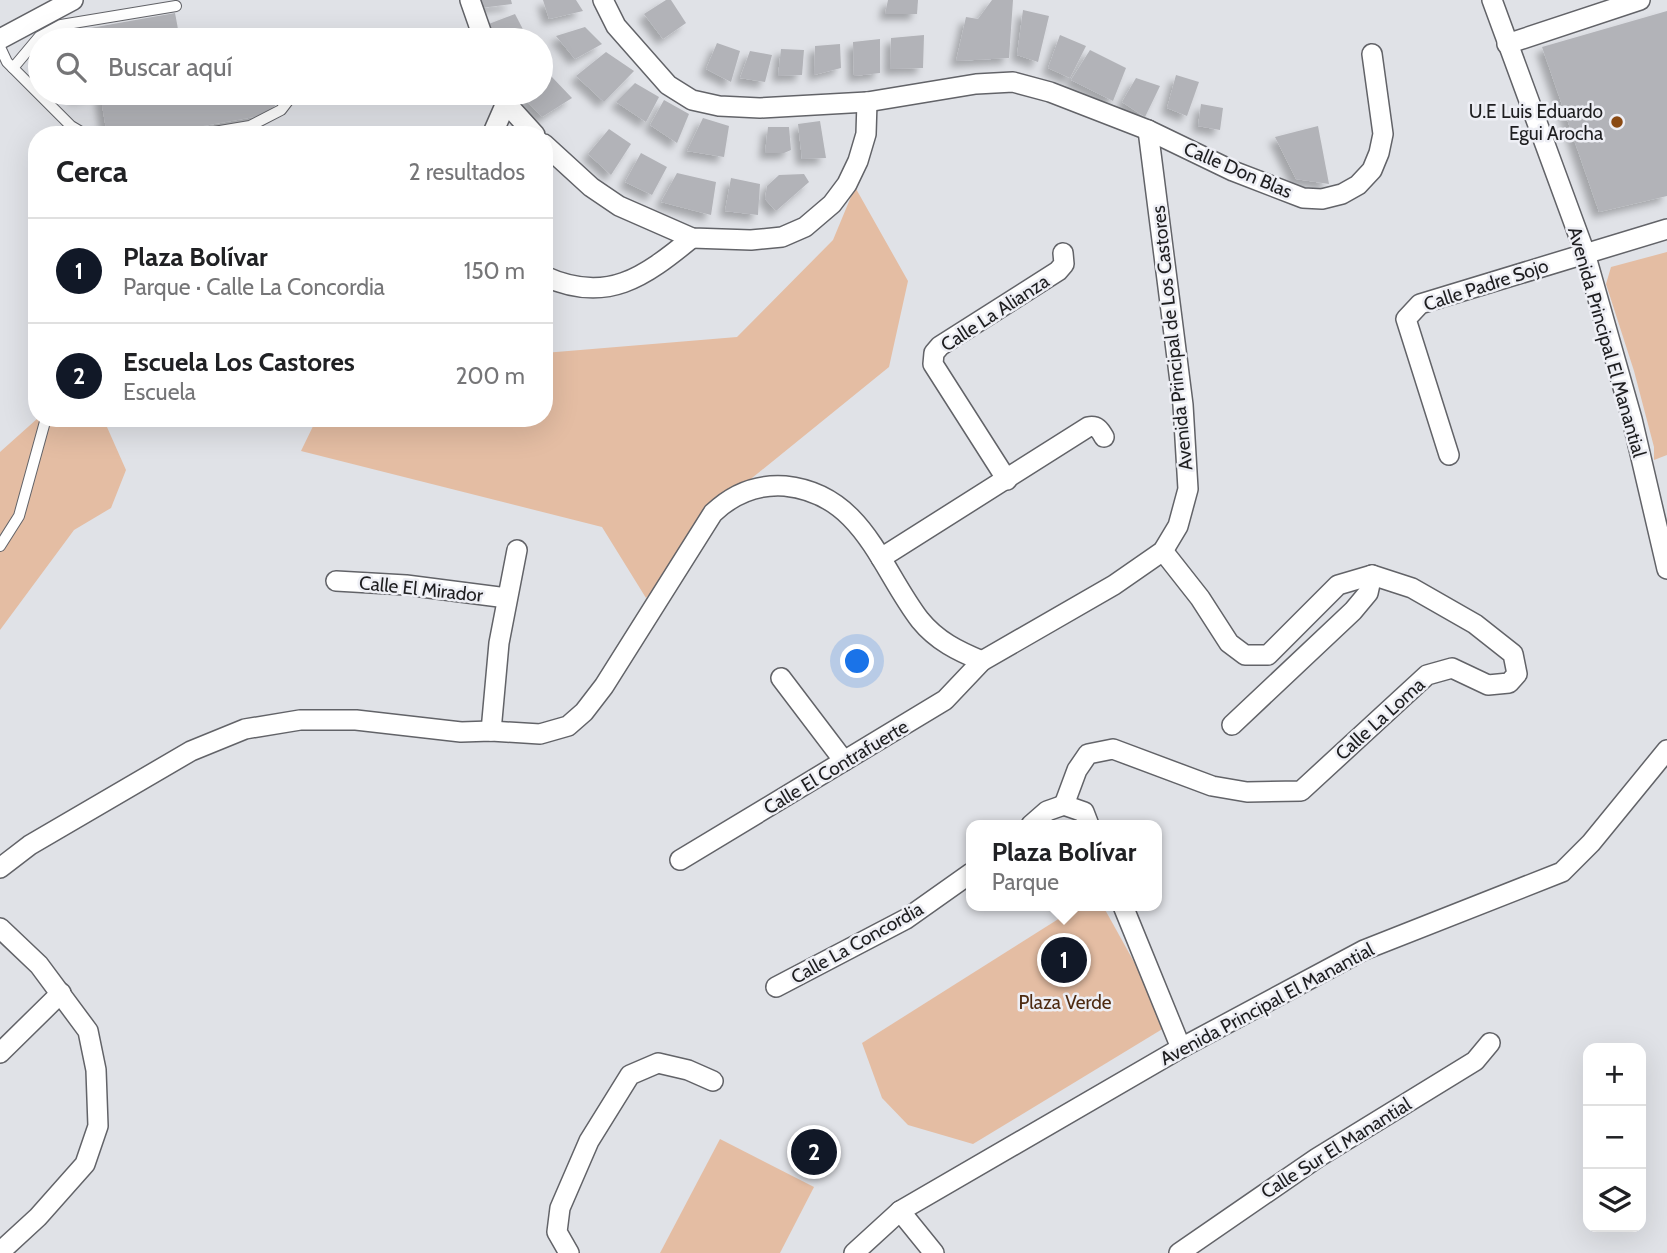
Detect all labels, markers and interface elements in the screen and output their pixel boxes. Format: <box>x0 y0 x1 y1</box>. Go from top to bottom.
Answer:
search box <box>28 28 553 105</box>
icon: search <box>52 48 90 86</box>
text: Buscar aquí <box>108 51 232 83</box>
place label: U.E Luis Eduardo Egui Arocha <box>1469 100 1603 145</box>
marker: U.E Luis Eduardo Egui Arocha <box>1609 114 1625 130</box>
street label: Calle Don Blas <box>1180 137 1296 203</box>
text: Cerca <box>56 153 128 190</box>
text: 2 resultados <box>408 158 525 186</box>
street label: Avenida Principal de Los Castores <box>1147 204 1197 472</box>
street label: Avenida Principal El Manantial <box>1563 224 1651 461</box>
text: Plaza Bolívar <box>123 241 268 273</box>
street label: Calle Padre Sojo <box>1421 254 1551 316</box>
text: 1 <box>75 257 83 285</box>
text: 150 m <box>464 257 525 285</box>
street label: Calle La Alianza <box>937 269 1053 357</box>
text: Parque · Calle La Concordia <box>123 273 385 301</box>
text: Escuela Los Castores <box>123 346 355 378</box>
text: 2 <box>73 362 85 390</box>
text: 200 m <box>455 362 525 390</box>
text: Escuela <box>123 378 196 406</box>
street label: Calle El Mirador <box>358 571 484 607</box>
your location <box>840 644 874 678</box>
street label: Calle La Loma <box>1331 673 1429 765</box>
street label: Calle El Contrafuerte <box>759 715 913 819</box>
popup <box>966 820 1162 911</box>
text: Plaza Bolívar <box>992 836 1136 868</box>
text: Parque <box>992 868 1059 896</box>
street label: Calle La Concordia <box>787 897 927 989</box>
pin: 1 <box>1041 934 1087 986</box>
street label: Avenida Principal El Manantial <box>1156 938 1378 1070</box>
park label: Plaza Verde <box>1019 991 1112 1014</box>
map controls <box>1583 1043 1646 1232</box>
button: + <box>1583 1043 1646 1106</box>
street label: Calle Sur El Manantial <box>1257 1092 1416 1204</box>
button: − <box>1583 1106 1646 1169</box>
pin: 2 <box>791 1126 837 1178</box>
button: layers <box>1583 1169 1646 1232</box>

